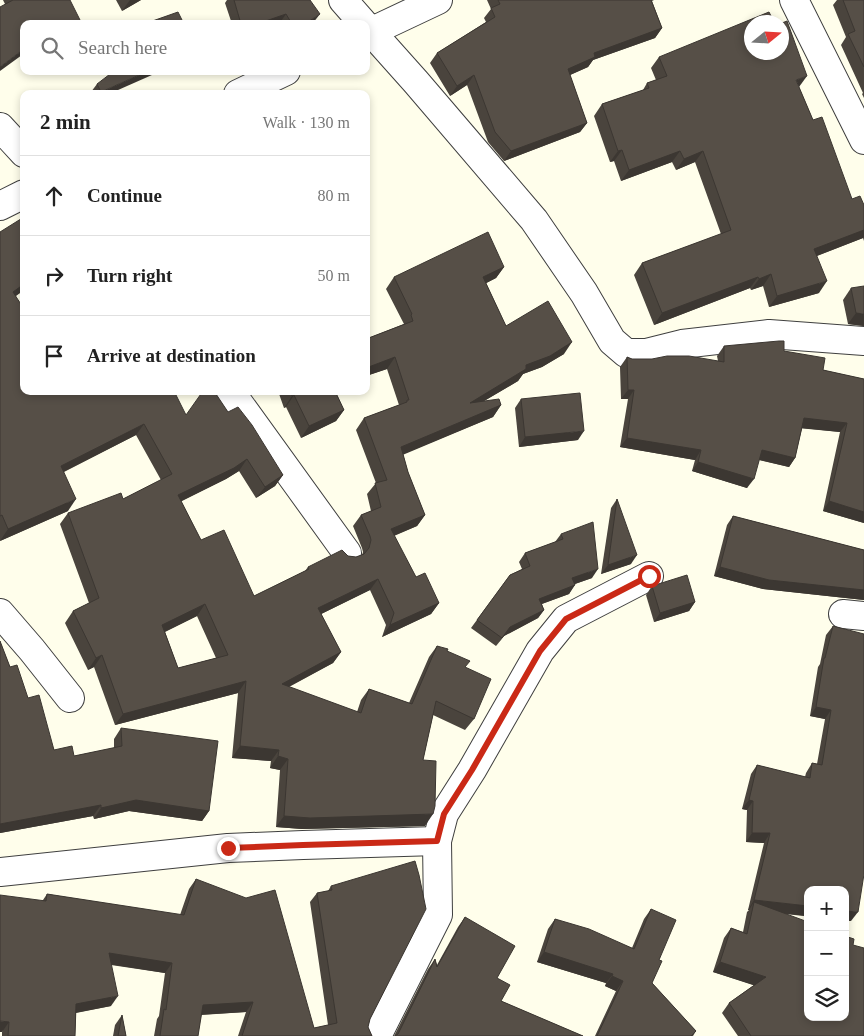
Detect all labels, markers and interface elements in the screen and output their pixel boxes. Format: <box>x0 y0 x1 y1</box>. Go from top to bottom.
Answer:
north arrow <box>744 15 789 60</box>
search box <box>20 20 370 75</box>
icon: search <box>38 34 66 62</box>
text: Search here <box>78 37 167 58</box>
text: 2 min <box>40 110 91 134</box>
text: Walk · 130 m <box>263 114 350 131</box>
icon: ahead <box>40 182 68 210</box>
text: Continue <box>87 185 162 206</box>
text: 80 m <box>318 187 350 204</box>
icon: right <box>40 262 68 290</box>
text: Turn right <box>87 265 172 286</box>
text: 50 m <box>318 267 350 284</box>
icon: arrive <box>40 342 68 370</box>
text: Arrive at destination <box>87 345 256 366</box>
route start <box>638 565 661 588</box>
route end <box>217 837 240 860</box>
map controls <box>804 886 849 1021</box>
button: + <box>804 886 849 931</box>
button: − <box>804 931 849 976</box>
button: layers <box>804 976 849 1021</box>

